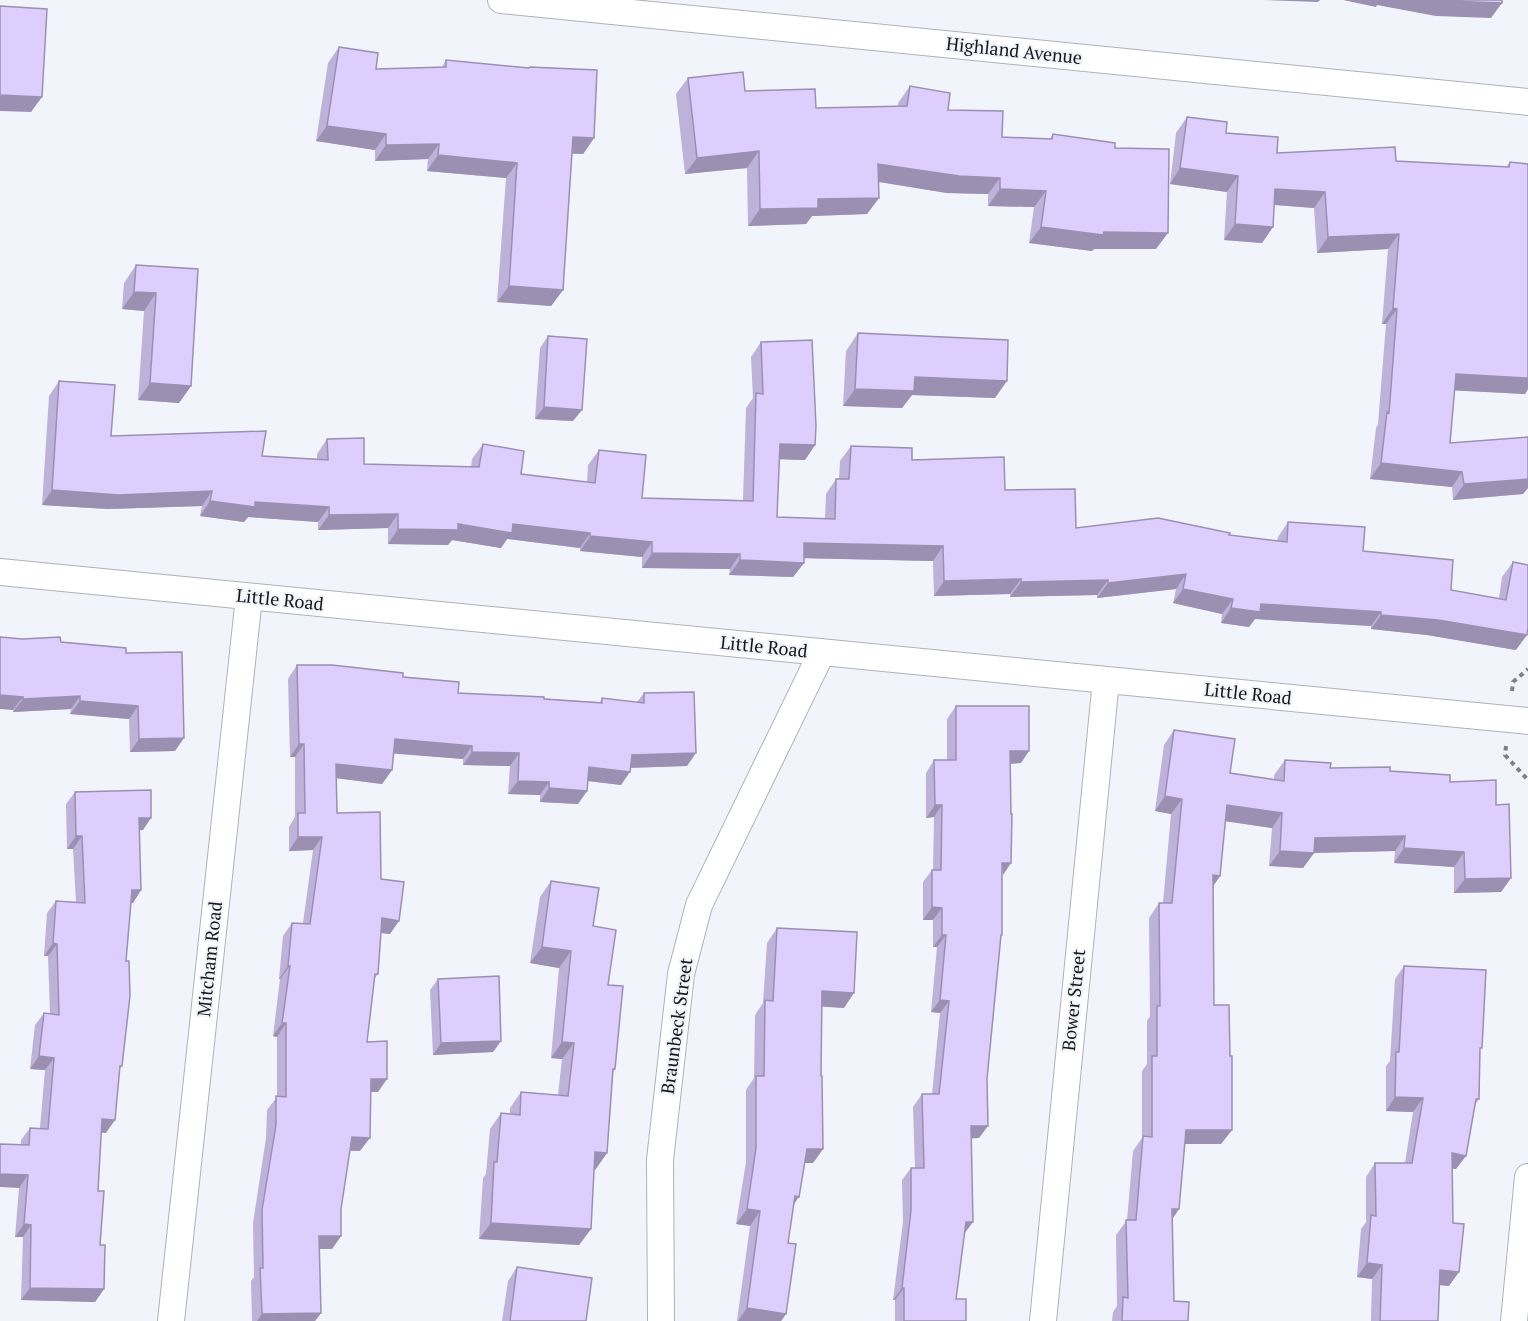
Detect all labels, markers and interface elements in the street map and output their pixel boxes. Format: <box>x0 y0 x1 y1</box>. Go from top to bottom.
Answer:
street label: Highland Avenue <box>945 31 1083 69</box>
street label: Little Road <box>235 582 325 616</box>
street label: Little Road <box>719 629 809 663</box>
street label: Little Road <box>1203 676 1293 710</box>
street label: Mitcham Road <box>191 900 227 1018</box>
street label: Bower Street <box>1056 948 1090 1052</box>
street label: Braunbeck Street <box>655 956 697 1095</box>

